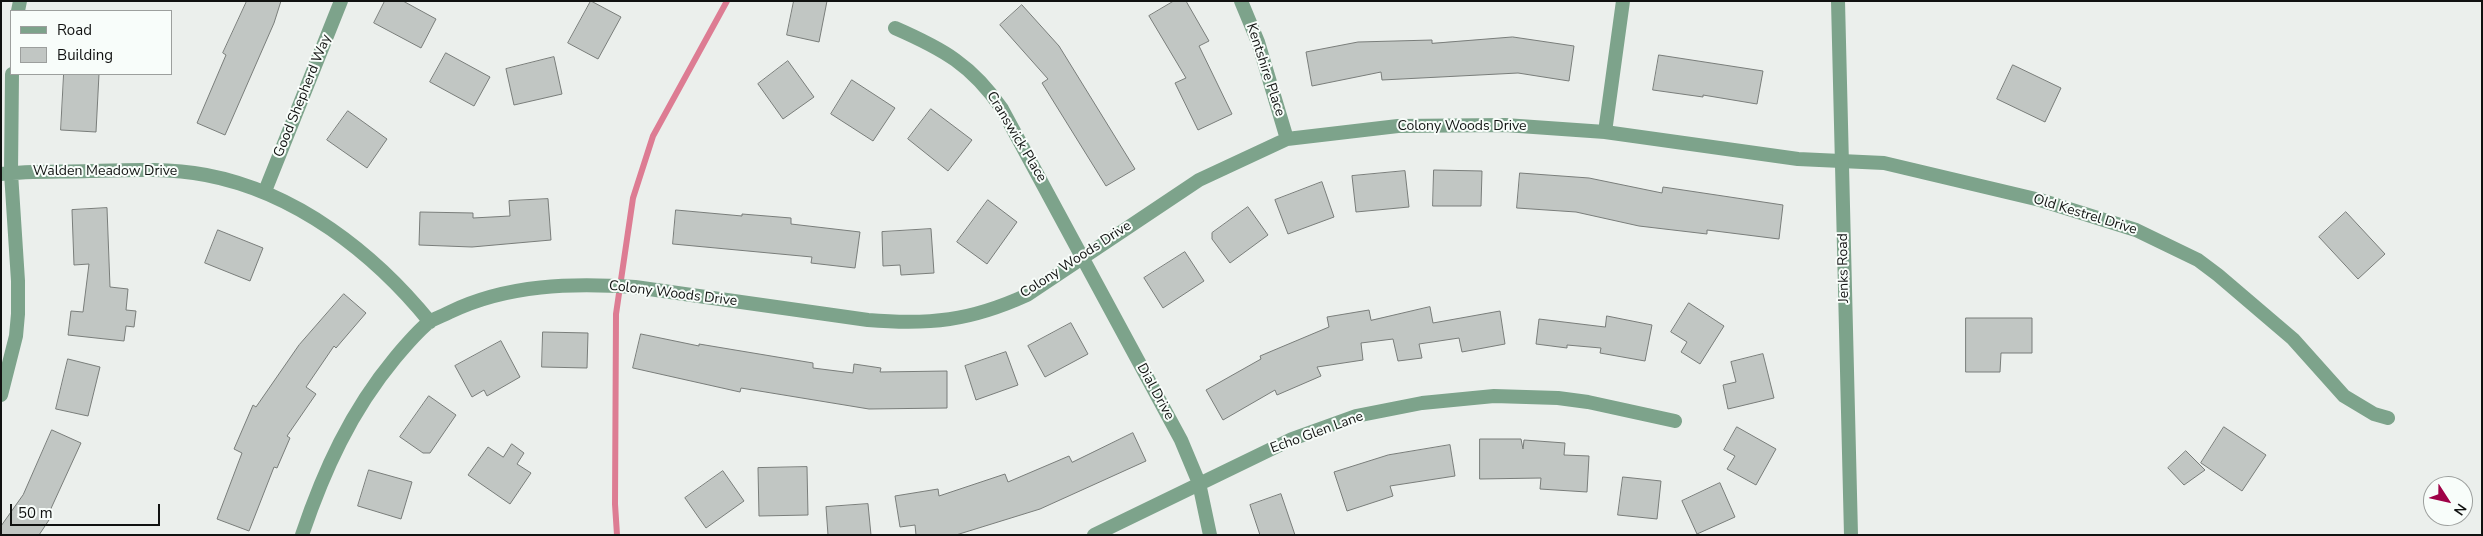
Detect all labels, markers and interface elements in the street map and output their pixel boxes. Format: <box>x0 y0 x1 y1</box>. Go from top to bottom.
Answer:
legend <box>10 10 172 75</box>
text: Road <box>57 20 92 40</box>
street label: Kentshire Place <box>1242 21 1288 119</box>
street label: Good Shepherd Way <box>271 32 335 160</box>
text: Building <box>57 45 113 65</box>
street label: Cranswick Place <box>982 89 1050 185</box>
street label: Colony Woods Drive <box>1397 119 1527 135</box>
street label: Walden Meadow Drive <box>33 164 177 180</box>
street label: Old Kestrel Drive <box>2031 191 2139 239</box>
street label: Colony Woods Drive <box>1017 218 1135 302</box>
street label: Jenks Road <box>1835 233 1853 303</box>
street label: Colony Woods Drive <box>608 278 738 310</box>
street label: Dial Drive <box>1133 361 1177 423</box>
street label: Echo Glen Lane <box>1268 408 1366 458</box>
north arrow <box>2423 476 2473 526</box>
scale bar <box>12 494 162 526</box>
text: N <box>2449 500 2471 519</box>
text: 50 m <box>18 503 53 523</box>

